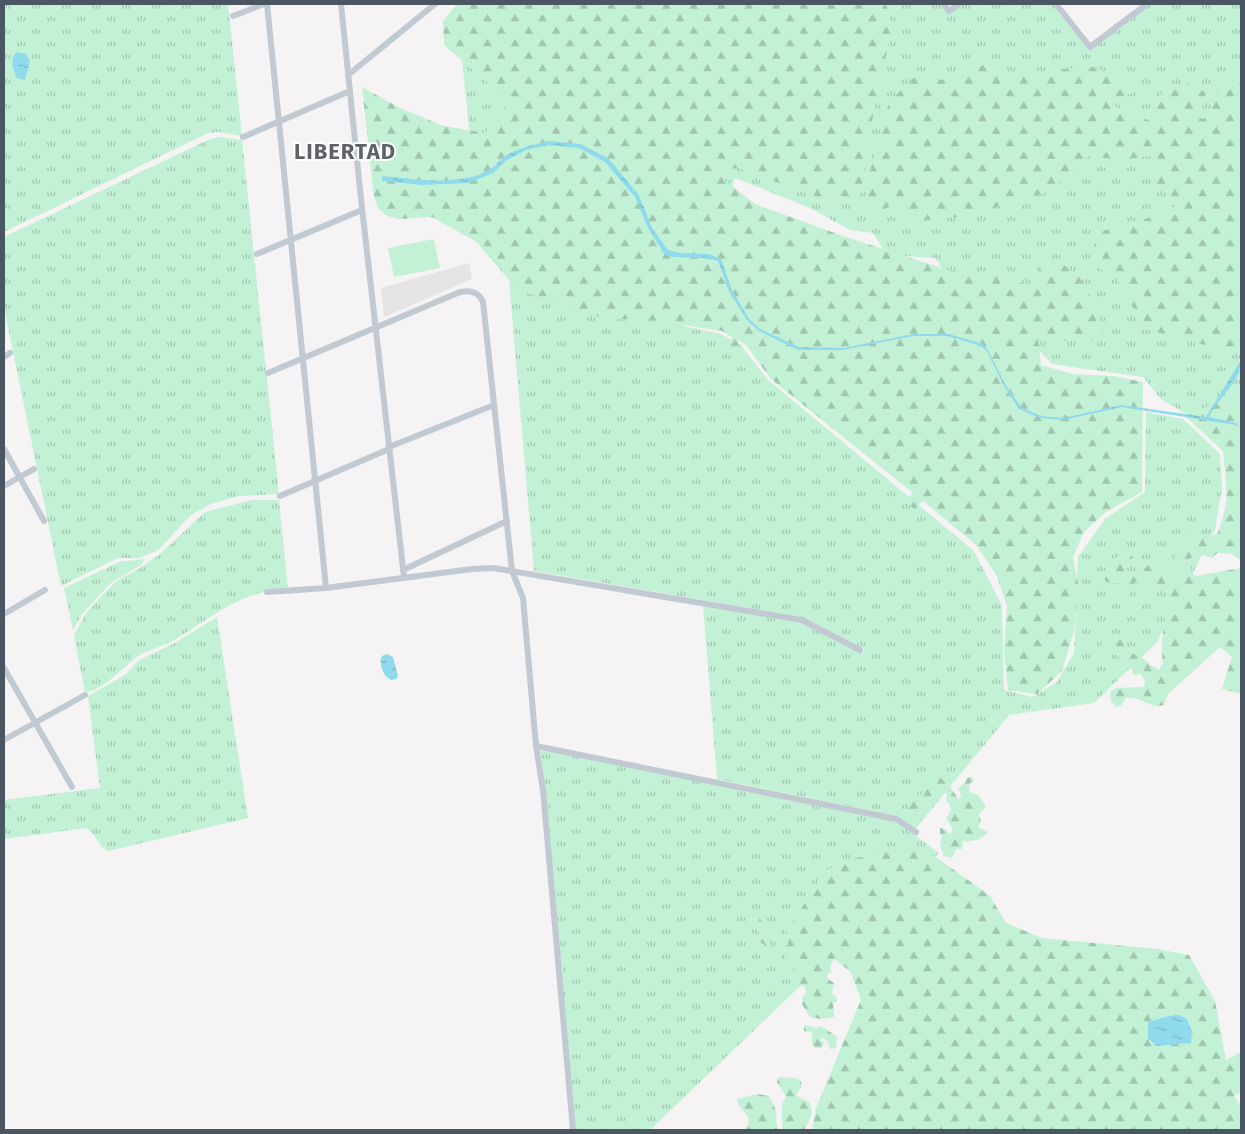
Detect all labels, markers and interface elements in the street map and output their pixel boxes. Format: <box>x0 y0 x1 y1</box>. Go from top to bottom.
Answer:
district label: LIBERTAD <box>294 138 396 165</box>

